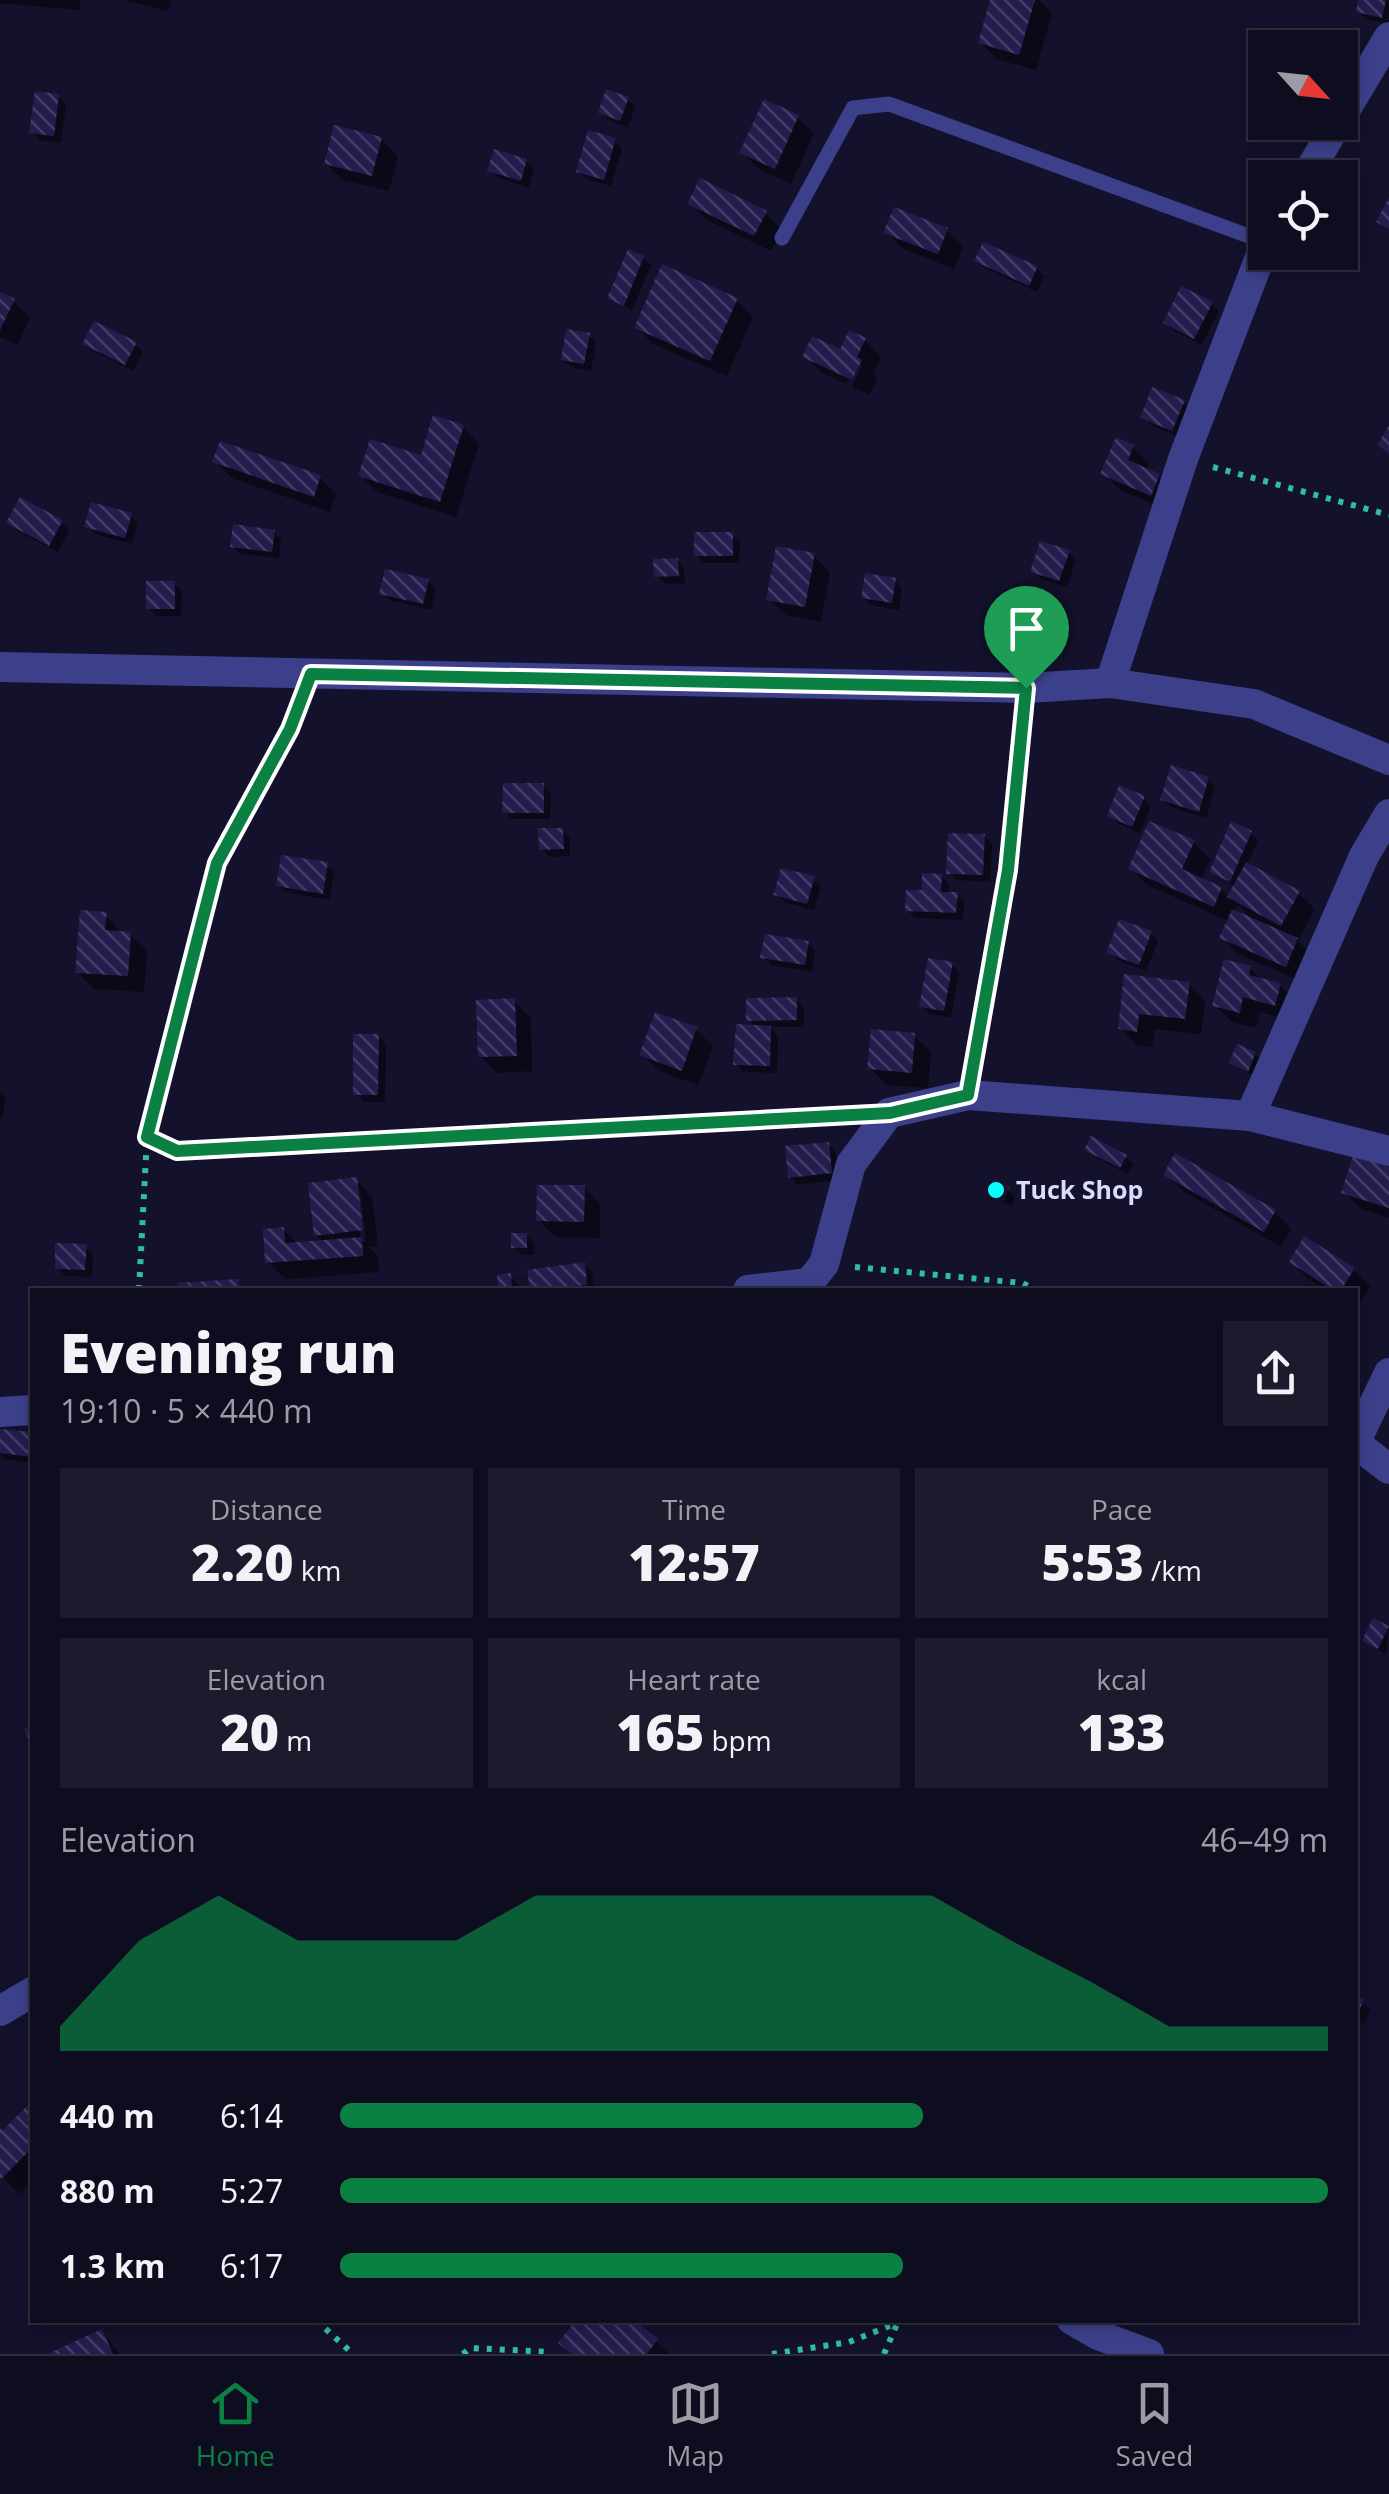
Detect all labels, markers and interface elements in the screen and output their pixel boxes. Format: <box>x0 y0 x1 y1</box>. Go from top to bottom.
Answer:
north arrow <box>1248 30 1358 140</box>
map controls <box>1248 30 1358 270</box>
button: locate <box>1248 160 1358 270</box>
pin <box>984 586 1069 689</box>
icon: arrive <box>999 601 1054 656</box>
place label: Tuck Shop <box>1016 1172 1143 1206</box>
marker: Tuck Shop <box>985 1179 1007 1201</box>
text: Evening run <box>60 1314 396 1389</box>
button: share <box>1223 1321 1328 1426</box>
text: 19:10 · 5 × 440 m <box>60 1389 313 1432</box>
text: Distance <box>210 1490 323 1528</box>
text: Time <box>662 1490 726 1528</box>
text: Pace <box>1091 1490 1152 1528</box>
text: 2.20 <box>191 1528 294 1596</box>
text: 12:57 <box>628 1528 760 1596</box>
text: 5:53 <box>1041 1528 1144 1596</box>
text: km <box>294 1551 341 1589</box>
text: /km <box>1144 1551 1202 1589</box>
text: Elevation <box>207 1660 326 1698</box>
text: Heart rate <box>627 1660 761 1698</box>
text: kcal <box>1096 1660 1147 1698</box>
text: 20 <box>220 1698 279 1766</box>
text: 165 <box>616 1698 704 1766</box>
text: 133 <box>1078 1698 1166 1766</box>
text: m <box>279 1721 312 1759</box>
text: bpm <box>704 1721 772 1759</box>
text: Elevation <box>60 1818 196 1861</box>
text: 46–49 m <box>1201 1818 1328 1861</box>
text: 440 m <box>60 2094 155 2137</box>
text: 6:14 <box>220 2094 283 2137</box>
text: 880 m <box>60 2169 155 2212</box>
text: 5:27 <box>220 2169 283 2212</box>
text: 1.3 km <box>60 2244 165 2287</box>
text: 6:17 <box>220 2244 283 2287</box>
tab: Home <box>196 2376 275 2474</box>
tab: Map <box>666 2376 724 2474</box>
tab: Saved <box>1116 2376 1193 2474</box>

